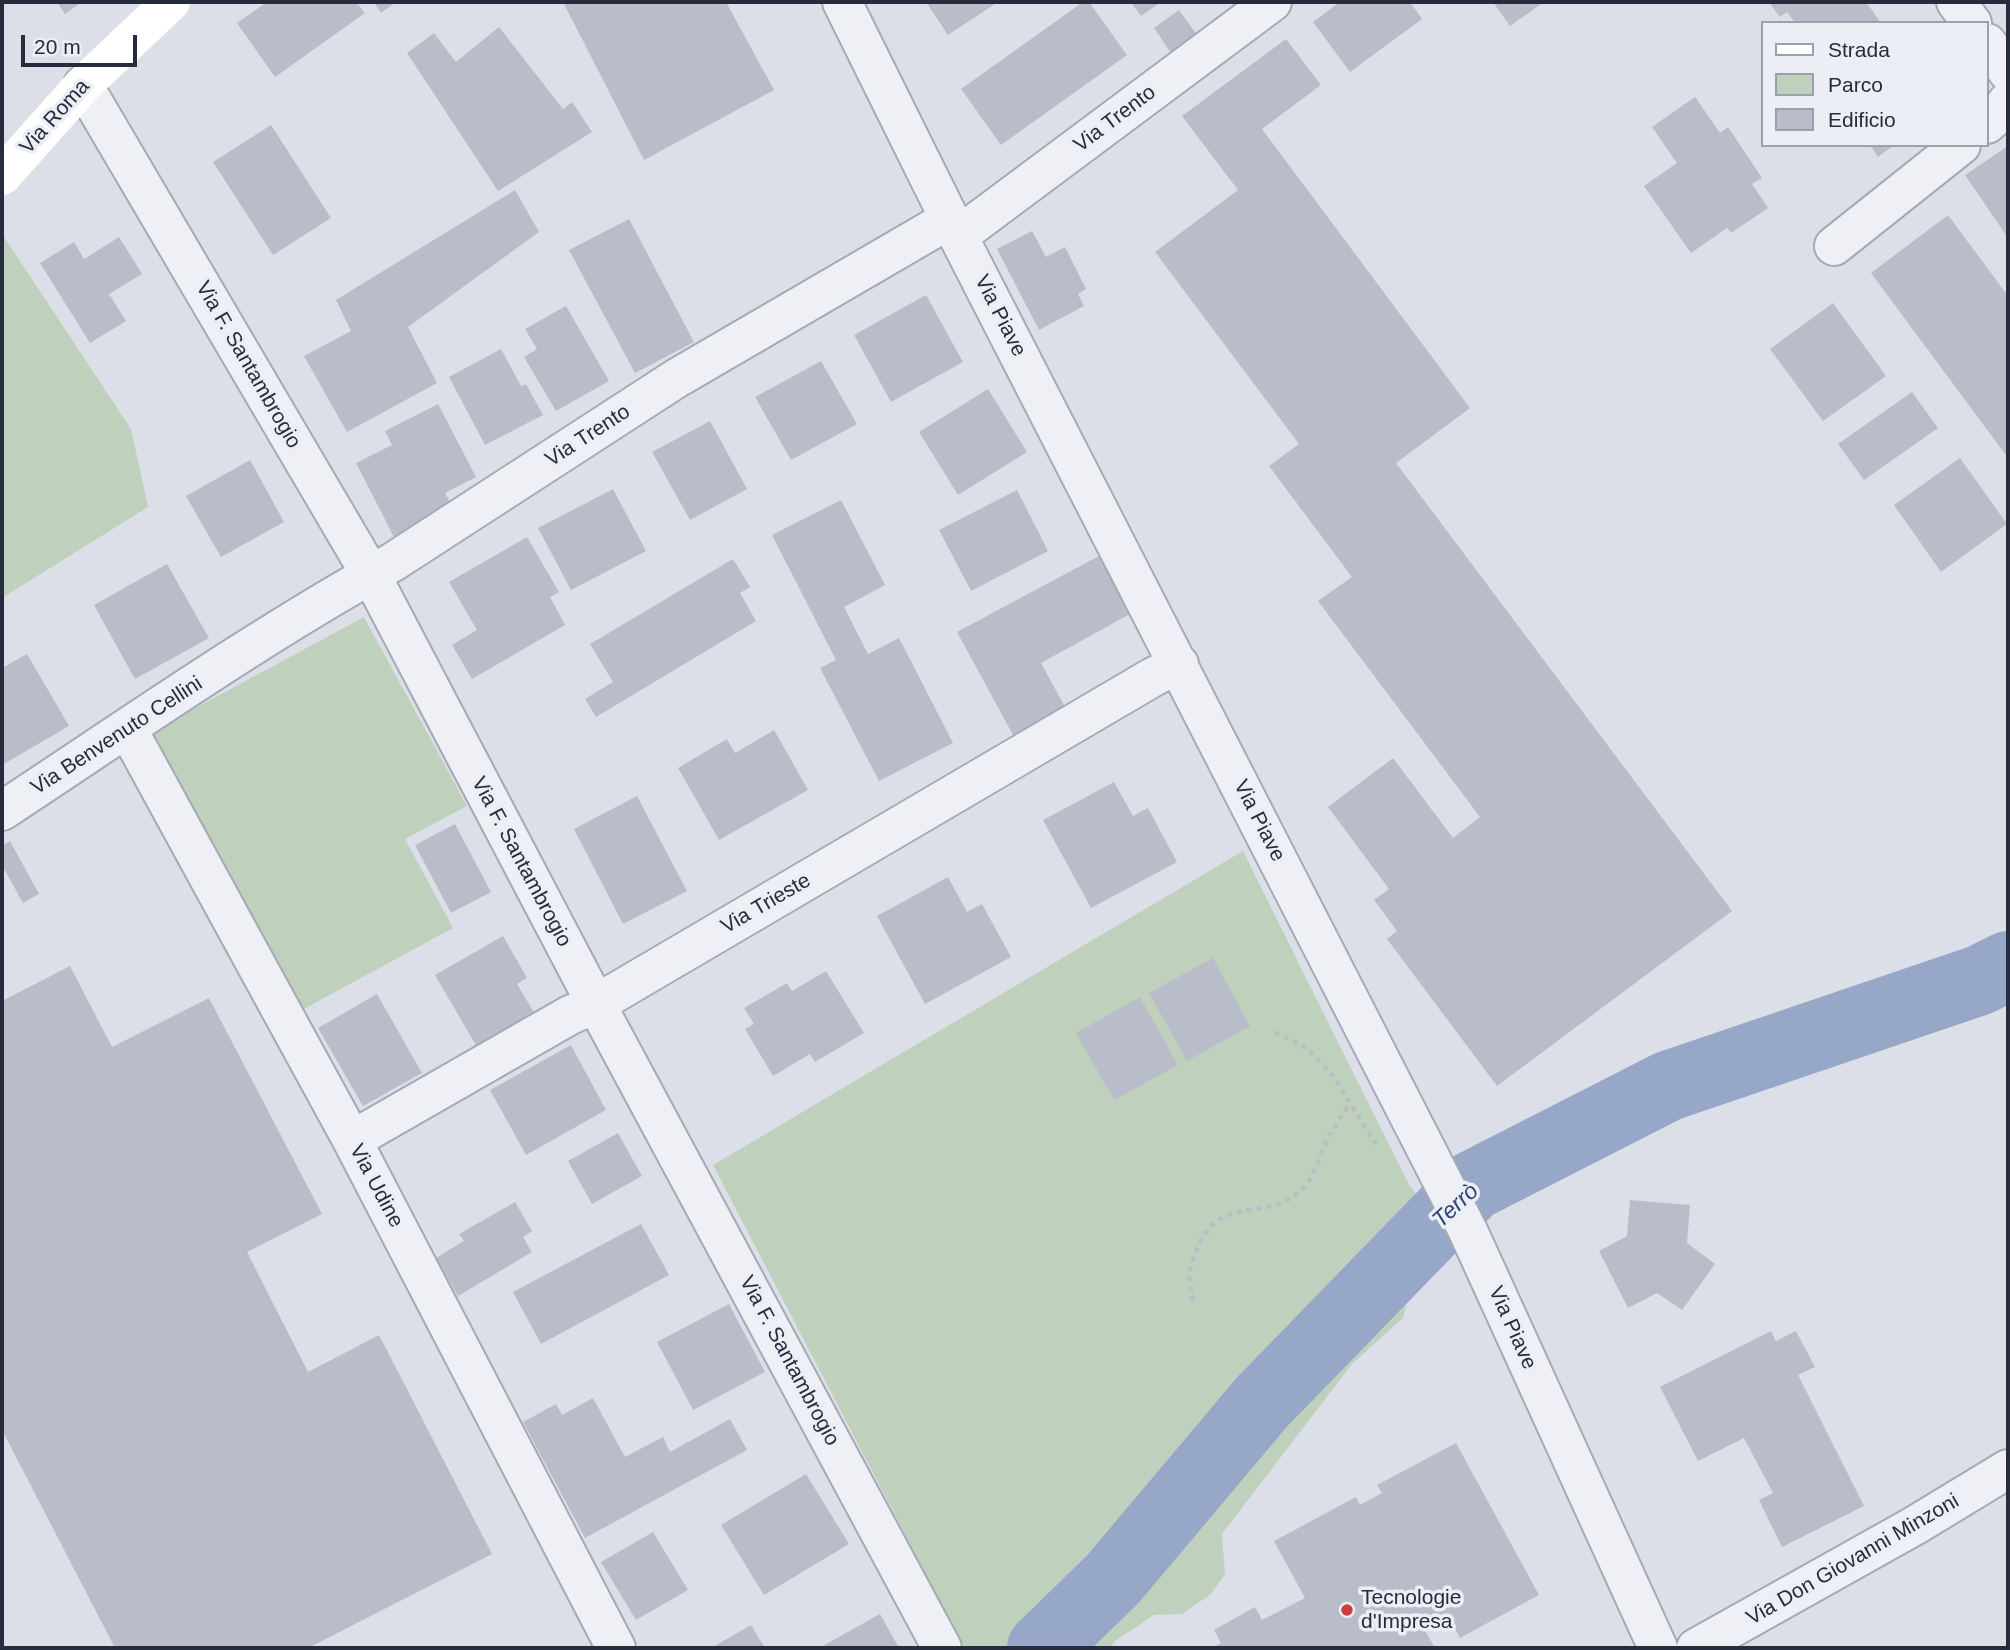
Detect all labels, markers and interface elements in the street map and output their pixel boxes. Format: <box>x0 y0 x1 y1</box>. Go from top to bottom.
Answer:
scale bar <box>24 21 140 65</box>
legend <box>1762 21 1989 147</box>
text: 20 m <box>34 35 81 58</box>
text: Strada <box>1828 38 1890 61</box>
text: Parco <box>1828 73 1883 96</box>
street label: Via Roma <box>15 74 95 160</box>
street label: Via Trento <box>1069 80 1161 158</box>
text: Edificio <box>1828 108 1896 131</box>
street label: Via Piave <box>969 271 1031 361</box>
street label: Via F. Santambrogio <box>190 277 306 453</box>
street label: Via Trento <box>541 399 635 473</box>
street label: Via Benvenuto Cellini <box>27 671 207 801</box>
street label: Via F. Santambrogio <box>466 773 576 951</box>
street label: Via Piave <box>1228 776 1290 866</box>
street label: Via Trieste <box>717 868 815 940</box>
street label: Via Udine <box>344 1140 408 1232</box>
water label: Terrò <box>1427 1178 1485 1234</box>
street label: Via F. Santambrogio <box>734 1272 844 1450</box>
street label: Via Piave <box>1483 1283 1541 1373</box>
street label: Via Don Giovanni Minzoni <box>1742 1489 1964 1631</box>
place label: Tecnologie d'Impresa <box>1361 1585 1461 1635</box>
marker: Tecnologie d'Impresa <box>1339 1602 1355 1618</box>

